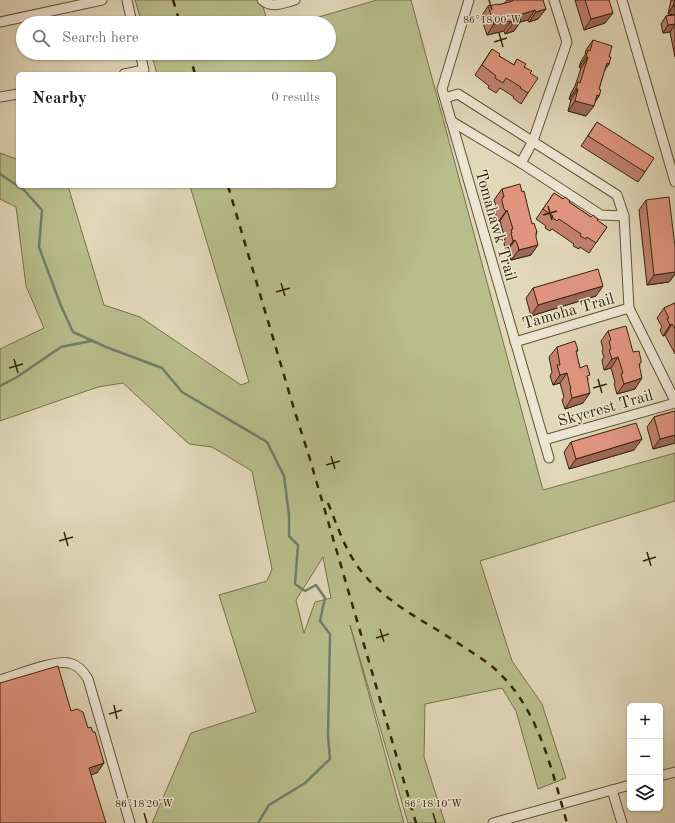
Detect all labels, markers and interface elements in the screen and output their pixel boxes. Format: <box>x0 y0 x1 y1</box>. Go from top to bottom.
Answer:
text: 86°18'00"W <box>463 15 521 25</box>
search box <box>16 16 336 60</box>
icon: search <box>30 27 52 49</box>
text: Search here <box>62 31 139 46</box>
text: Nearby <box>32 90 87 107</box>
text: 0 results <box>271 91 320 104</box>
street label: Tomahawk Trail <box>472 168 519 283</box>
street label: Tamoha Trail <box>521 291 616 333</box>
street label: Skycrest Trail <box>556 388 655 430</box>
map controls <box>627 703 663 811</box>
button: + <box>627 703 663 739</box>
button: − <box>627 739 663 775</box>
button: layers <box>627 775 663 811</box>
text: 86°18'20"W <box>115 799 173 809</box>
text: 86°18'10"W <box>404 799 462 809</box>

